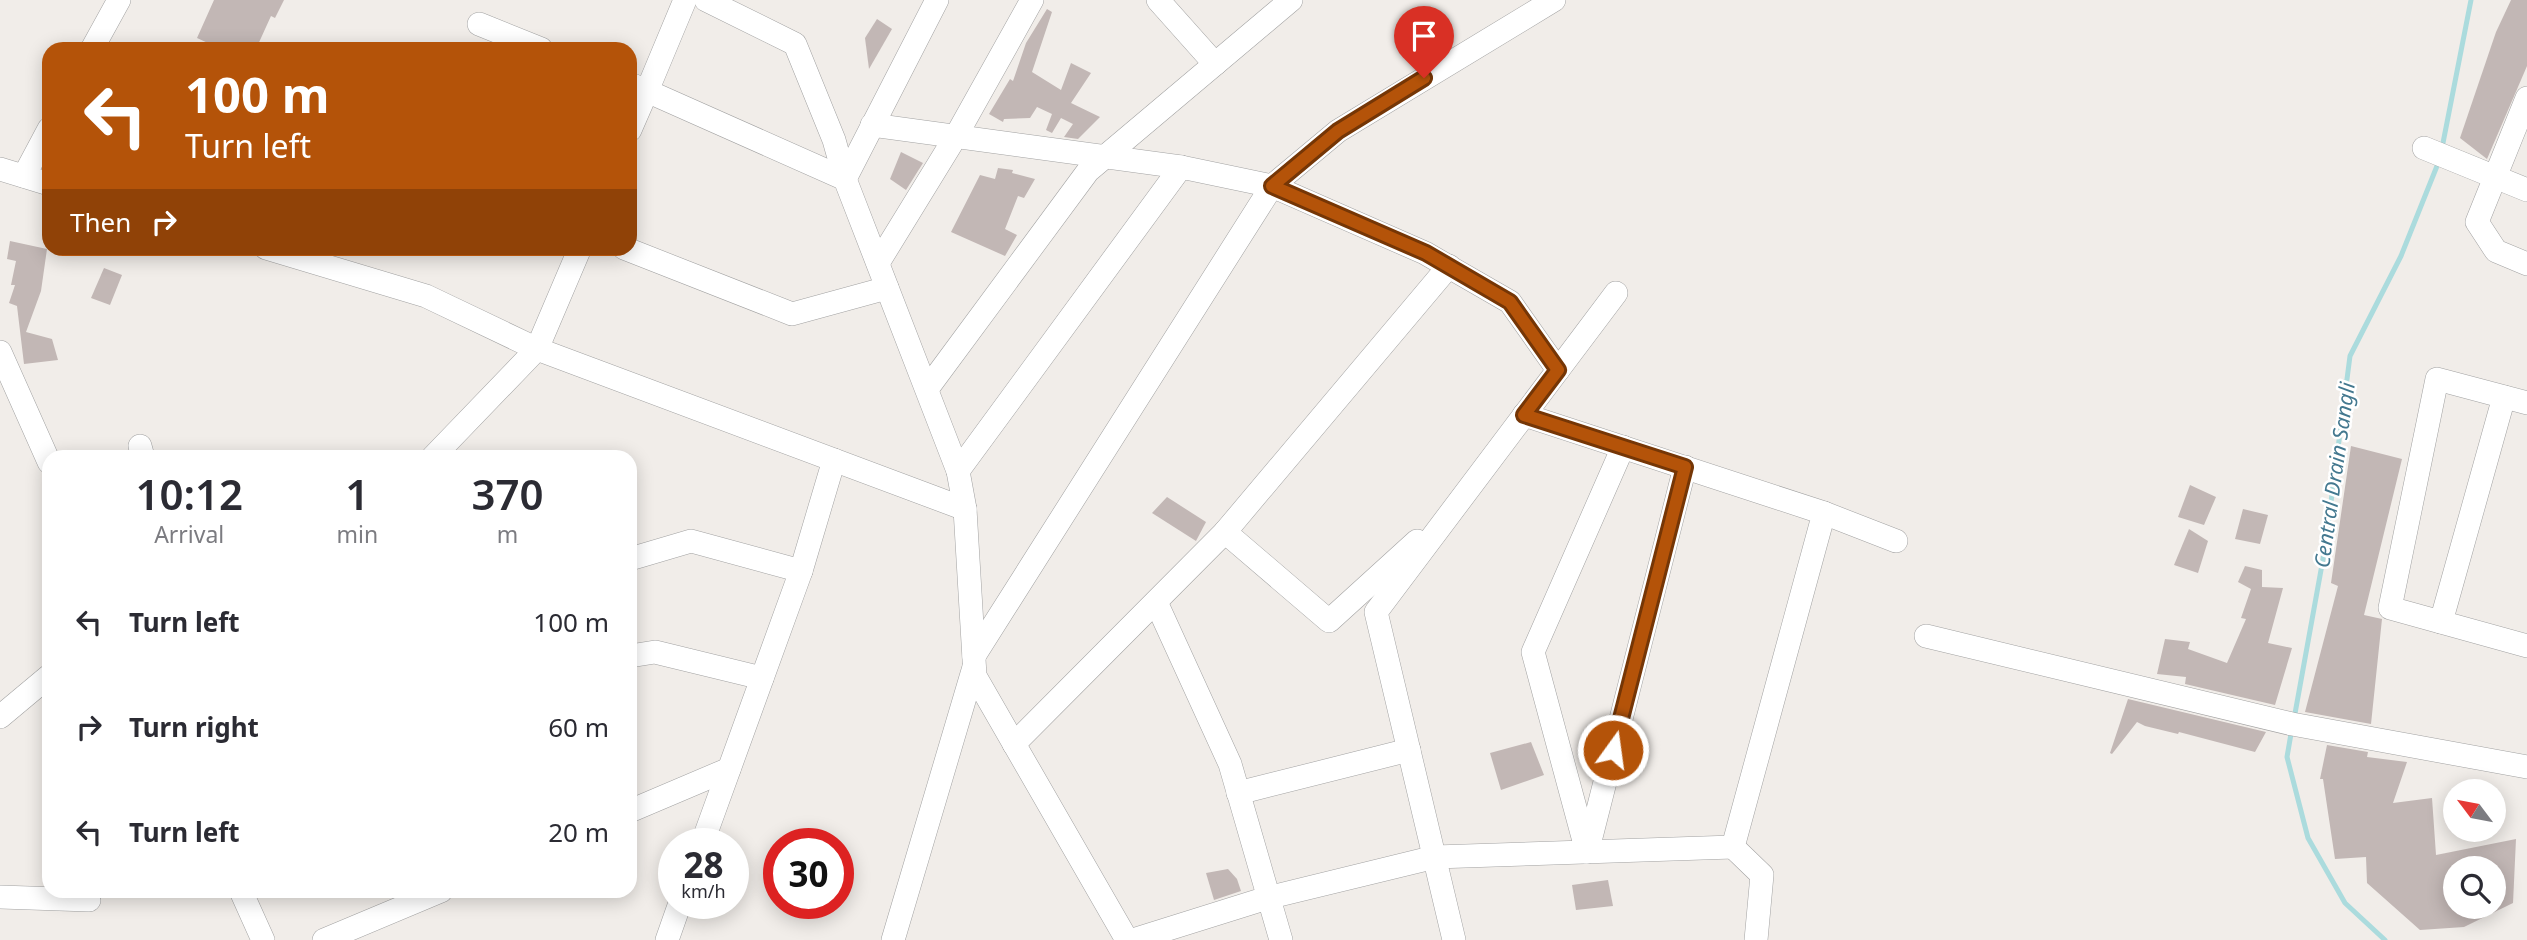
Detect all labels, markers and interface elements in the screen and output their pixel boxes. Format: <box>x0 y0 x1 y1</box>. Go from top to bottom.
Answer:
pin <box>1394 6 1454 78</box>
icon: arrive <box>1405 17 1443 55</box>
text: 100 m <box>185 61 330 127</box>
icon: left <box>70 70 161 161</box>
text: Turn left <box>185 124 311 167</box>
icon: right <box>145 203 183 241</box>
text: Then <box>70 204 131 240</box>
water label: Central Drain Sangli <box>2307 380 2361 570</box>
text: 10:12 <box>135 465 243 522</box>
text: 1 <box>345 465 369 522</box>
text: 370 <box>472 465 544 522</box>
text: Arrival <box>154 518 224 550</box>
text: min <box>336 518 378 550</box>
text: m <box>497 518 518 550</box>
icon: left <box>70 603 108 641</box>
text: Turn left <box>129 604 240 640</box>
text: 100 m <box>533 604 609 640</box>
icon: right <box>70 708 108 746</box>
text: Turn right <box>129 709 259 745</box>
text: 60 m <box>548 709 609 745</box>
position arrow <box>1576 713 1650 787</box>
north arrow <box>2443 779 2506 842</box>
map controls <box>2443 779 2506 919</box>
icon: left <box>70 813 108 851</box>
text: Turn left <box>129 814 240 850</box>
text: 20 m <box>548 814 609 850</box>
speed limit sign: 30 <box>763 828 854 919</box>
text: 28 <box>683 841 724 888</box>
button: search <box>2443 856 2506 919</box>
text: km/h <box>681 879 726 903</box>

